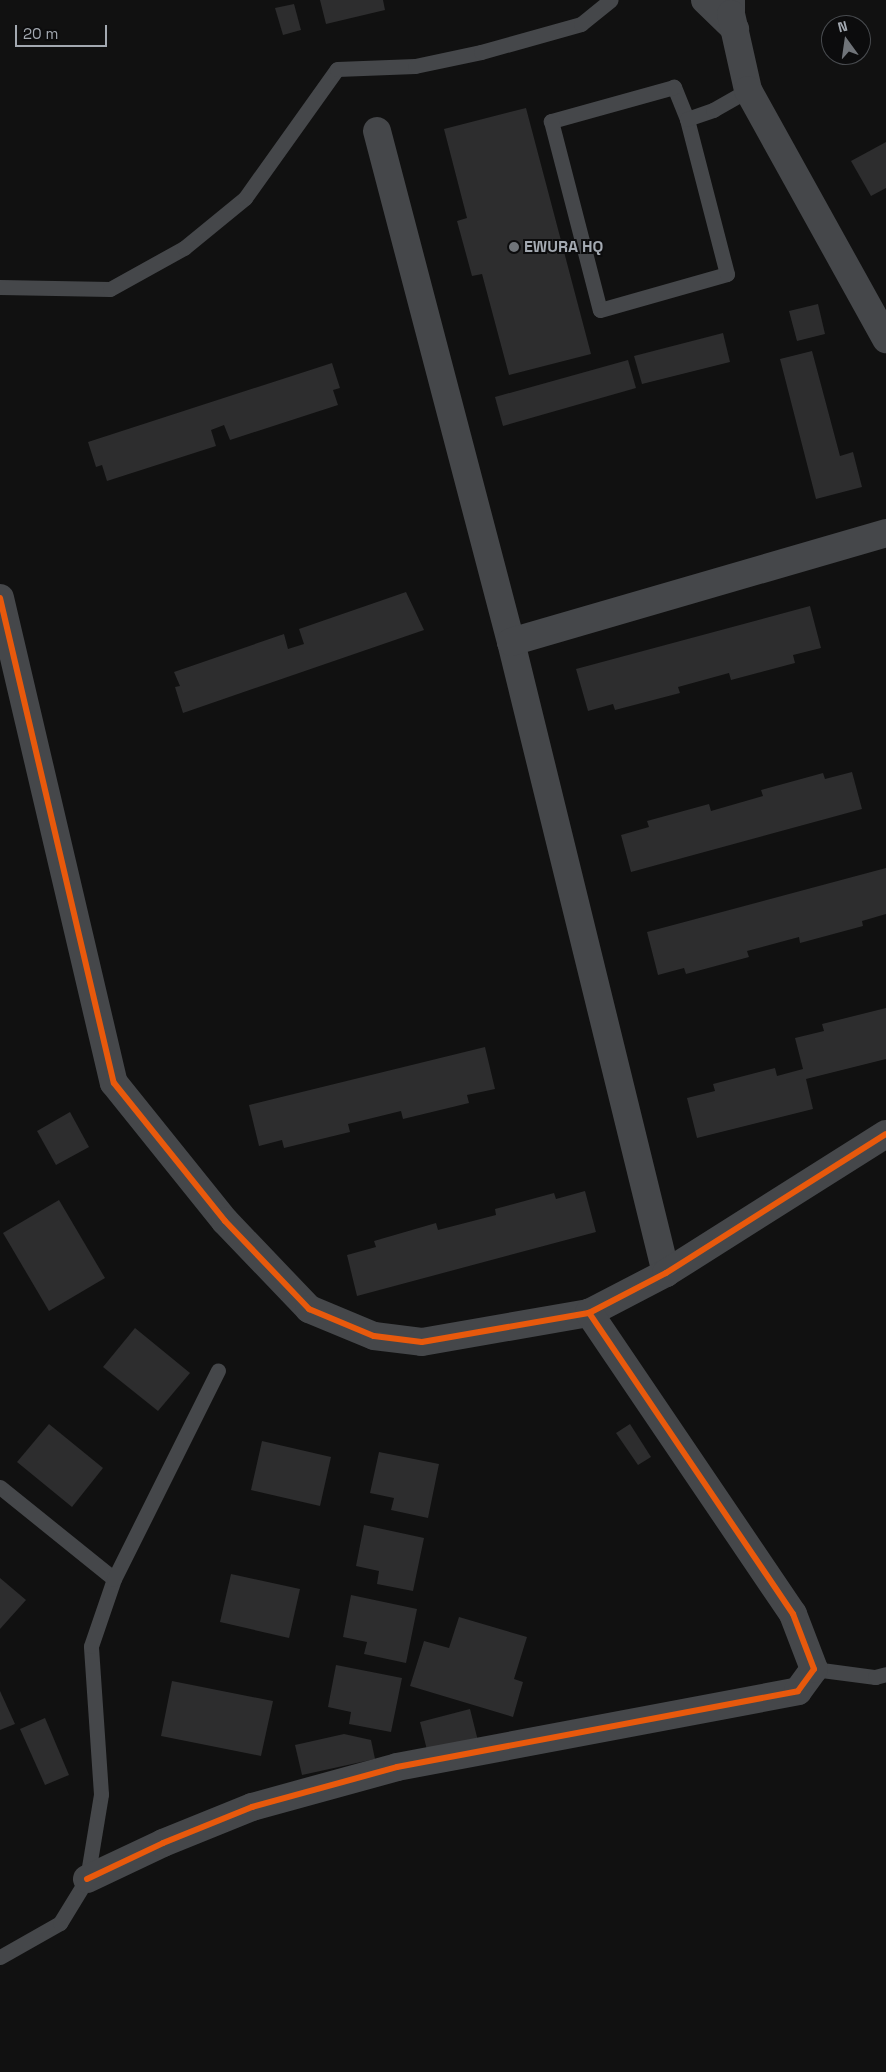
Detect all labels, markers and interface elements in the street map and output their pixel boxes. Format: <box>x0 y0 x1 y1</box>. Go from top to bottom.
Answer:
scale bar <box>18 15 110 47</box>
north arrow <box>821 15 871 65</box>
text: N <box>836 17 849 36</box>
text: 20 m <box>23 24 58 43</box>
place label: EWURA HQ <box>524 237 604 257</box>
marker: EWURA HQ <box>508 241 520 253</box>

